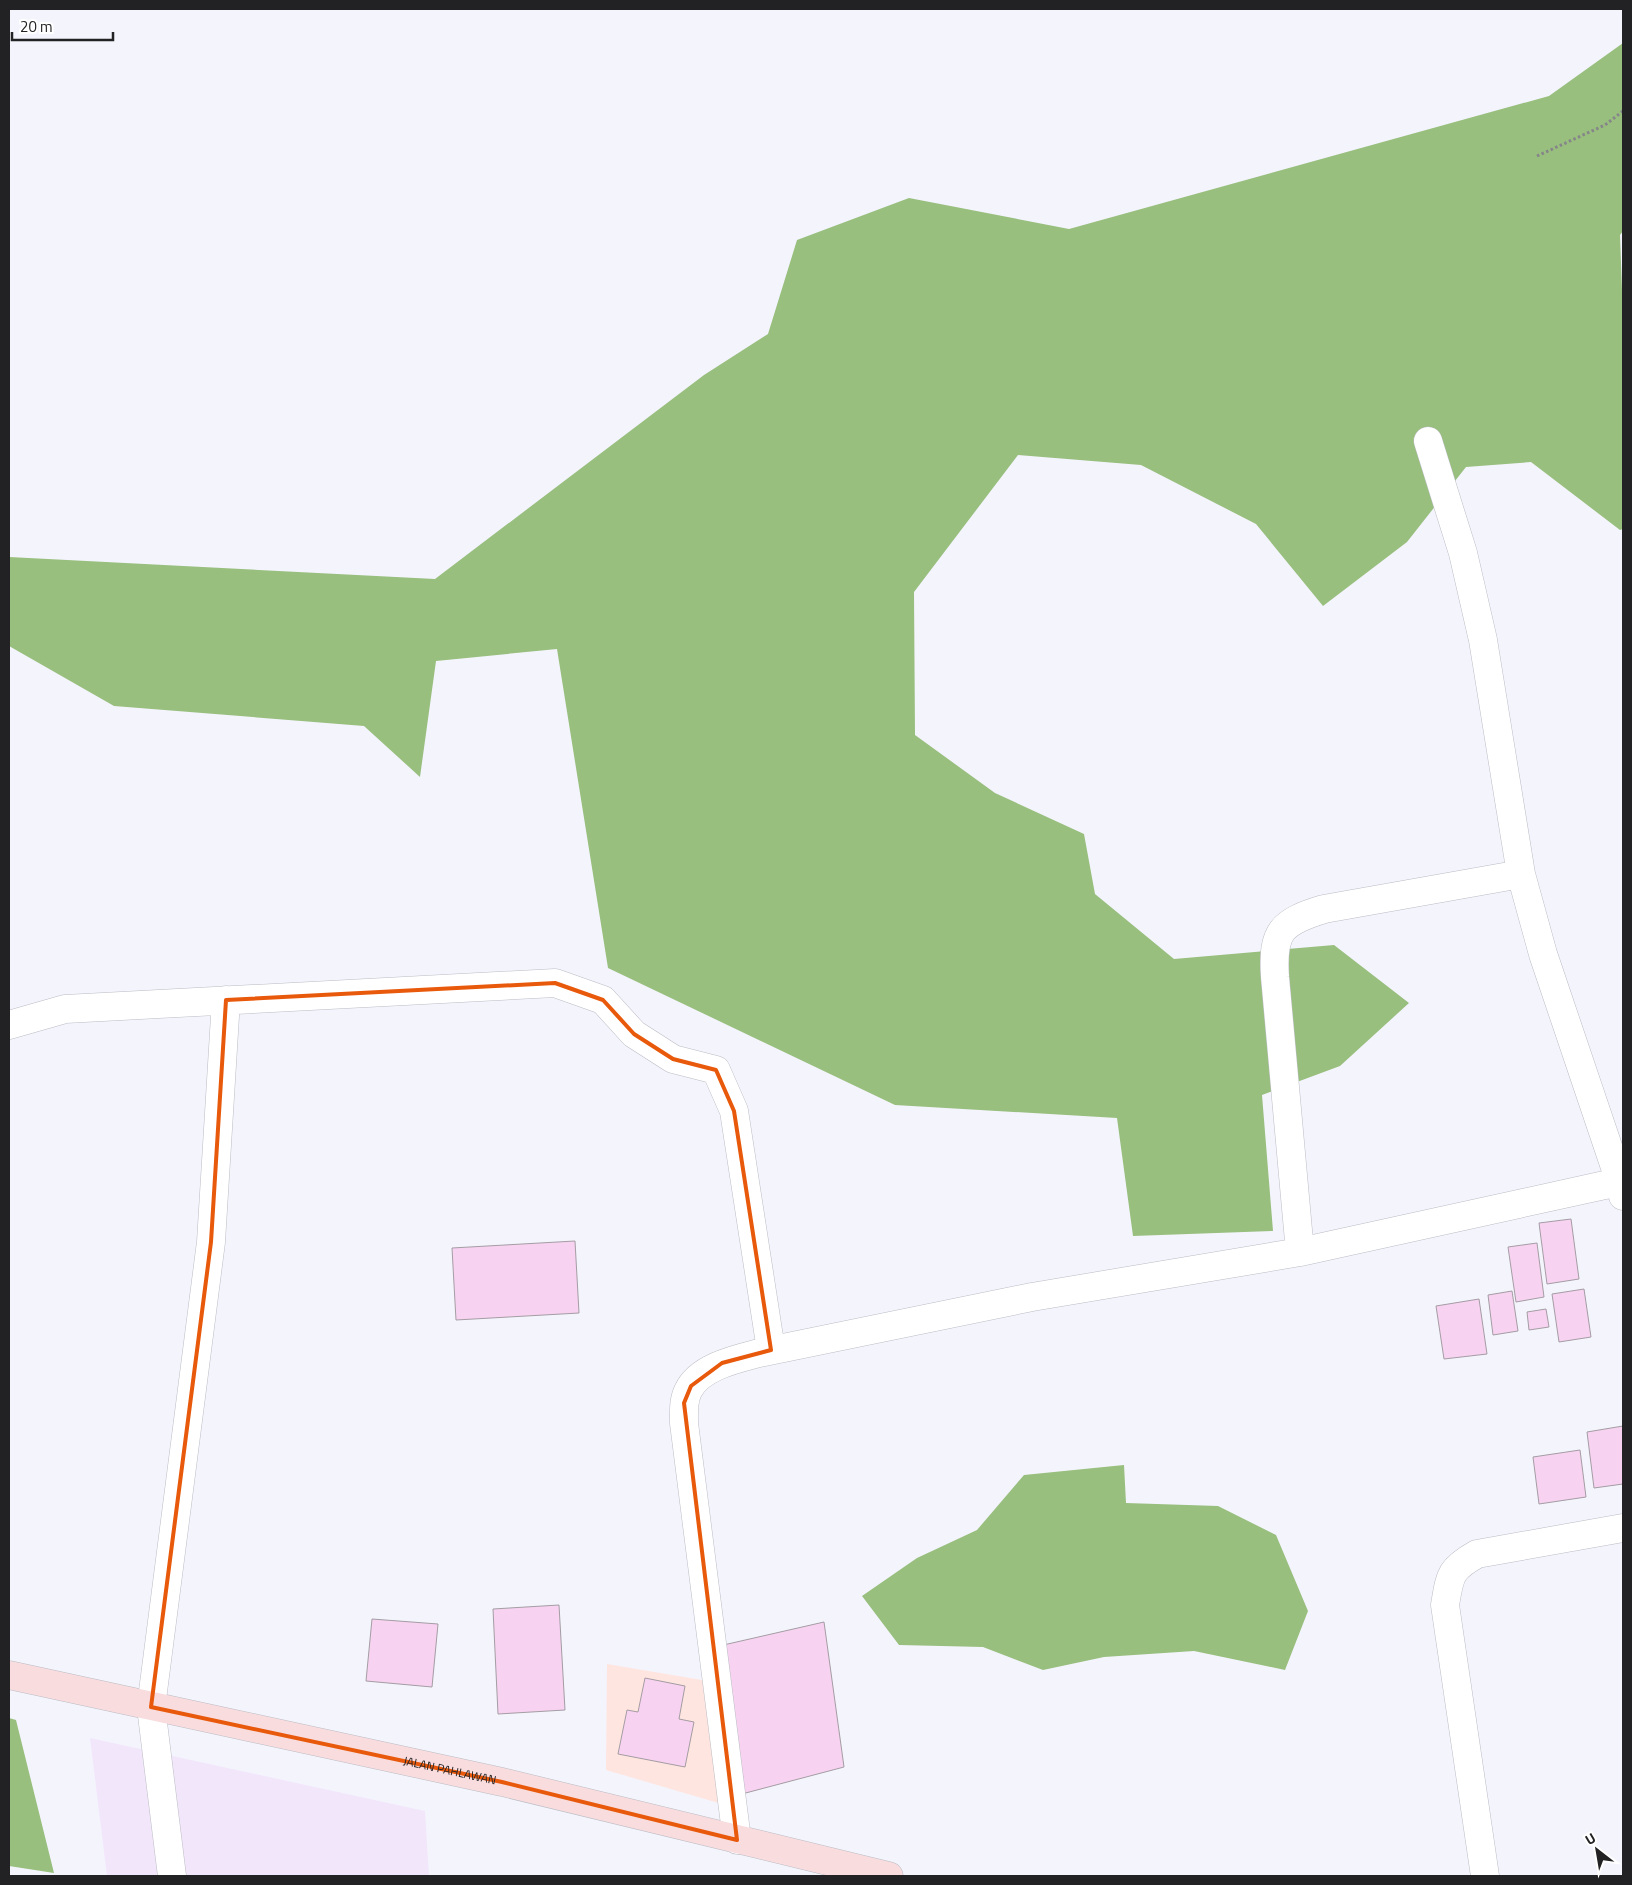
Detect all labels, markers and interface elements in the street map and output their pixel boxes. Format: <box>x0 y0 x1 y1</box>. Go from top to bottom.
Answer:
scale bar <box>12 10 114 42</box>
text: 20 m <box>20 15 53 38</box>
street label: JALAN PAHLAWAN <box>402 1751 498 1789</box>
north arrow <box>1572 1825 1622 1875</box>
text: U <box>1581 1827 1599 1850</box>

